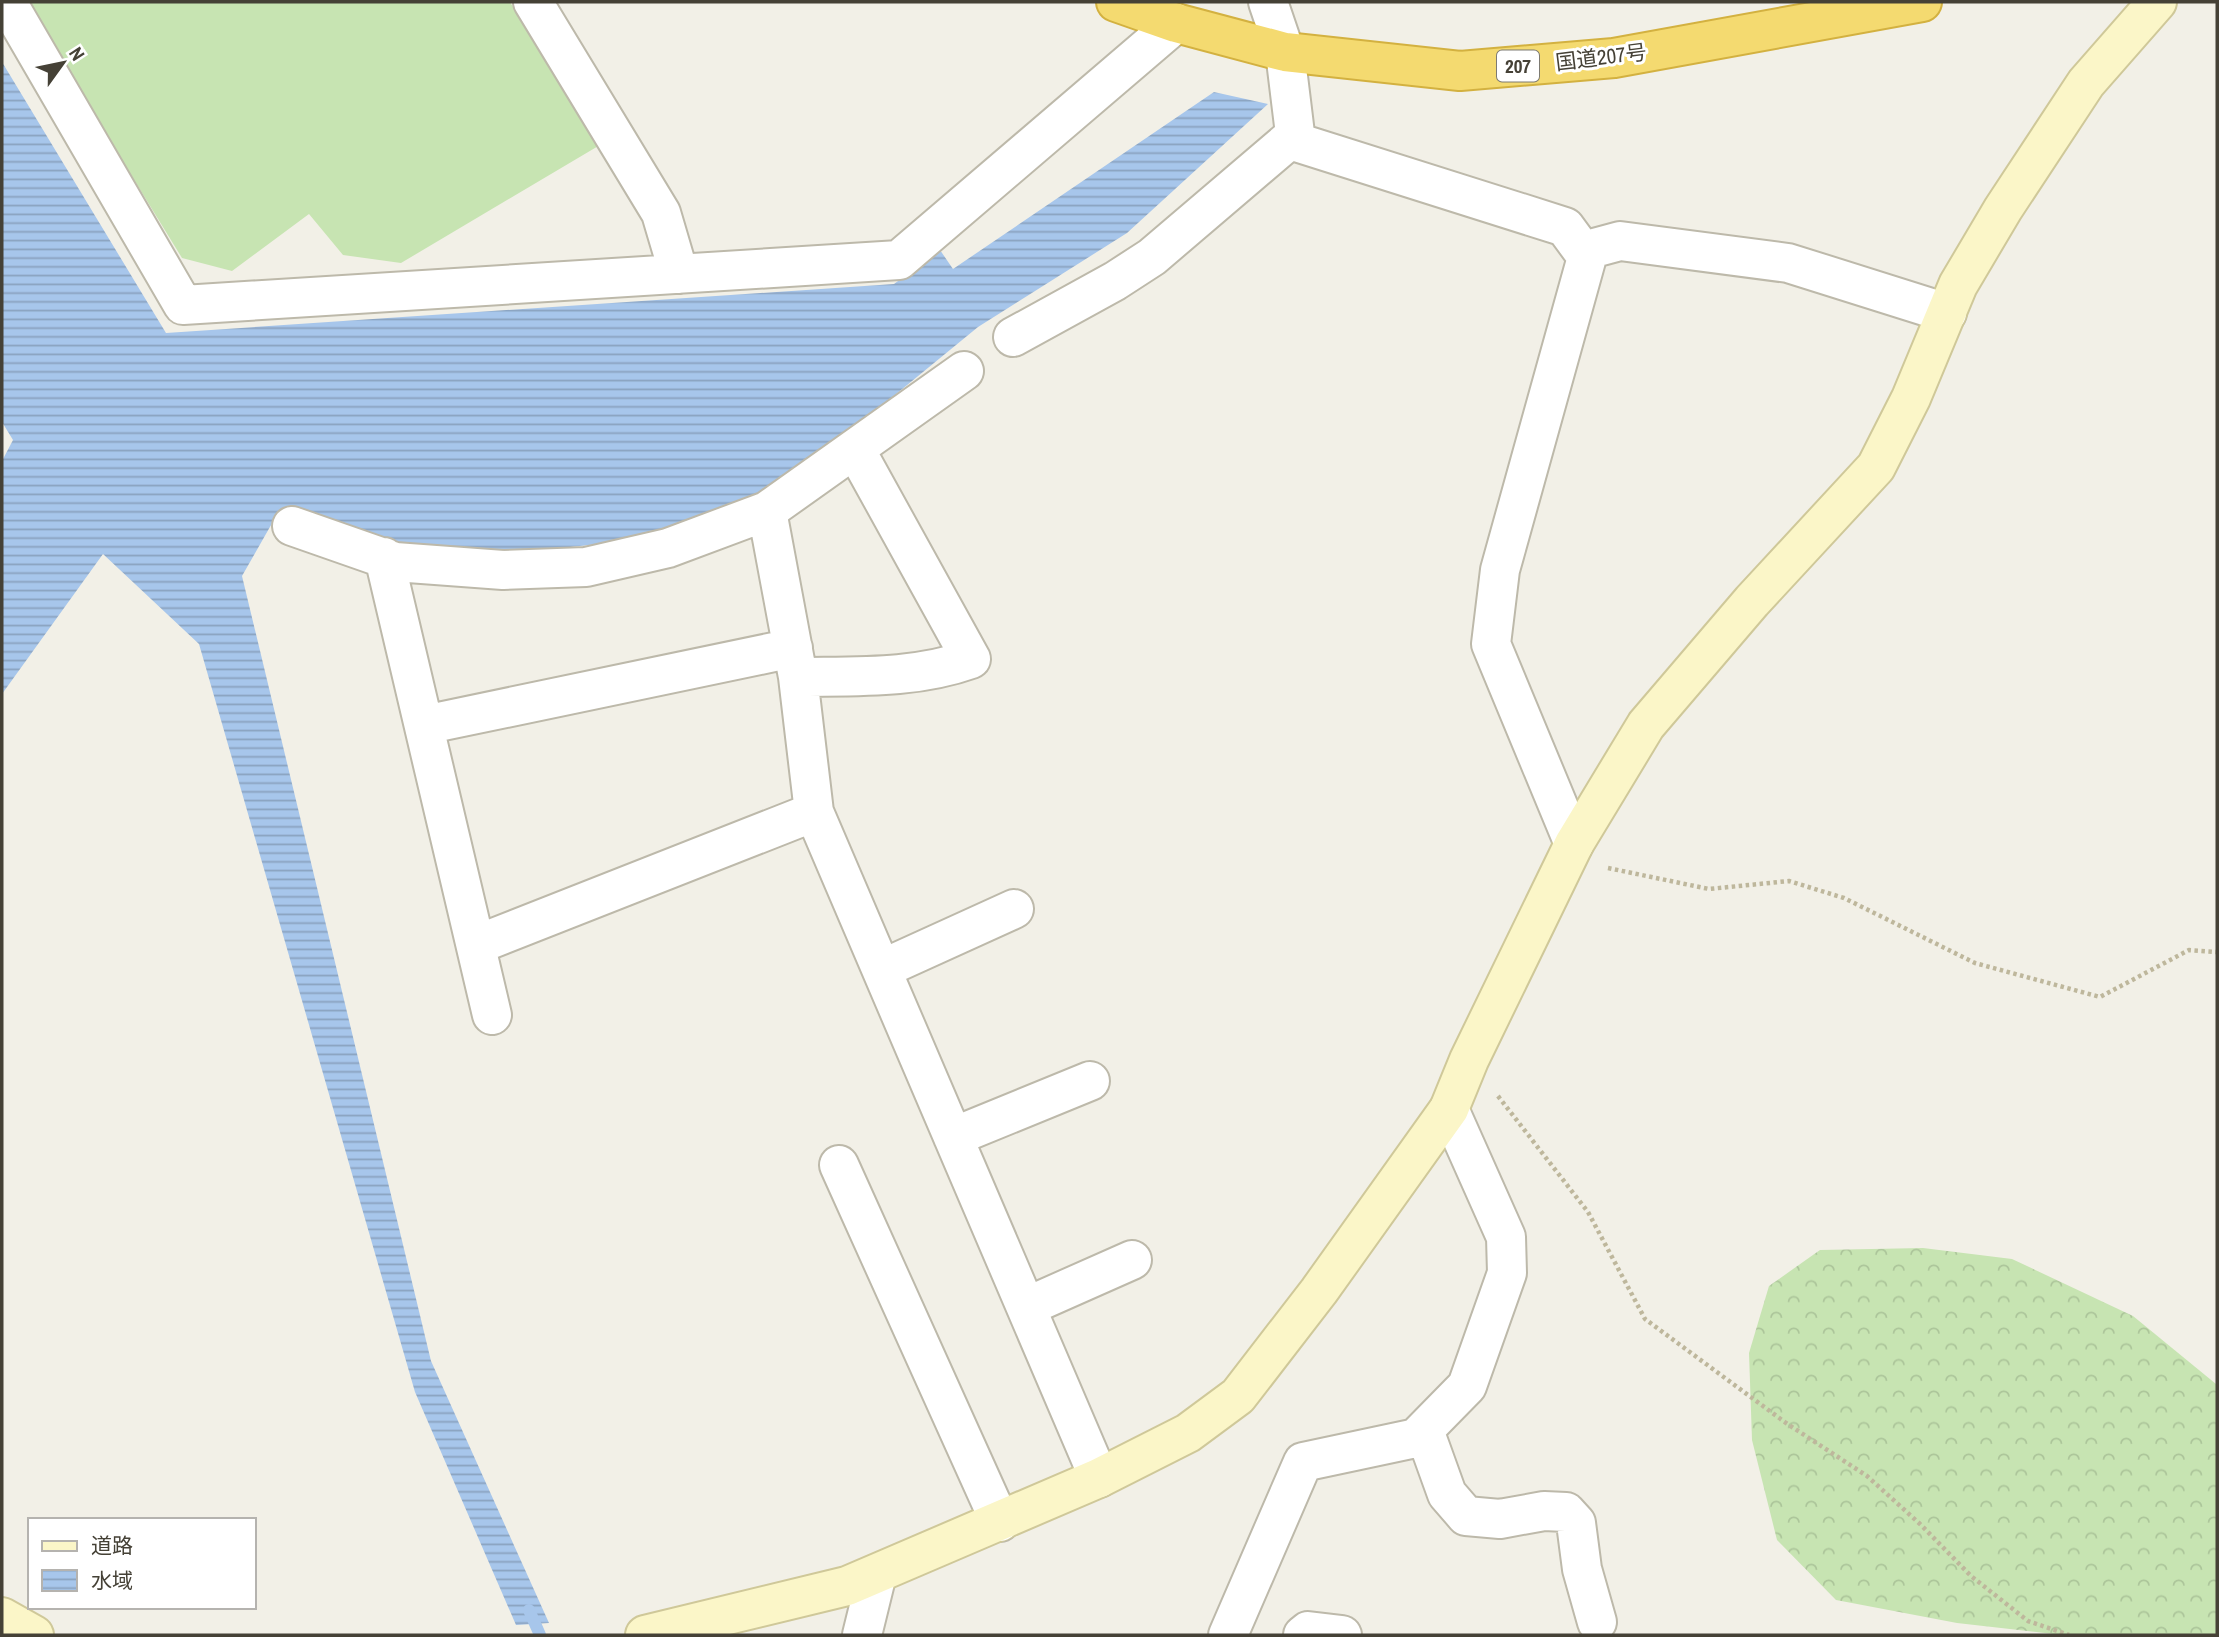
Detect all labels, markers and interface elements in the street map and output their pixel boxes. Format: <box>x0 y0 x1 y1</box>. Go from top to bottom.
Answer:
north arrow <box>28 28 98 98</box>
street label: 国道207号 <box>1554 37 1648 77</box>
text: N <box>63 42 91 66</box>
road number: 207 <box>1497 50 1539 82</box>
legend <box>28 1518 256 1609</box>
text: 道路 <box>91 1531 133 1560</box>
text: 水域 <box>91 1566 133 1595</box>

